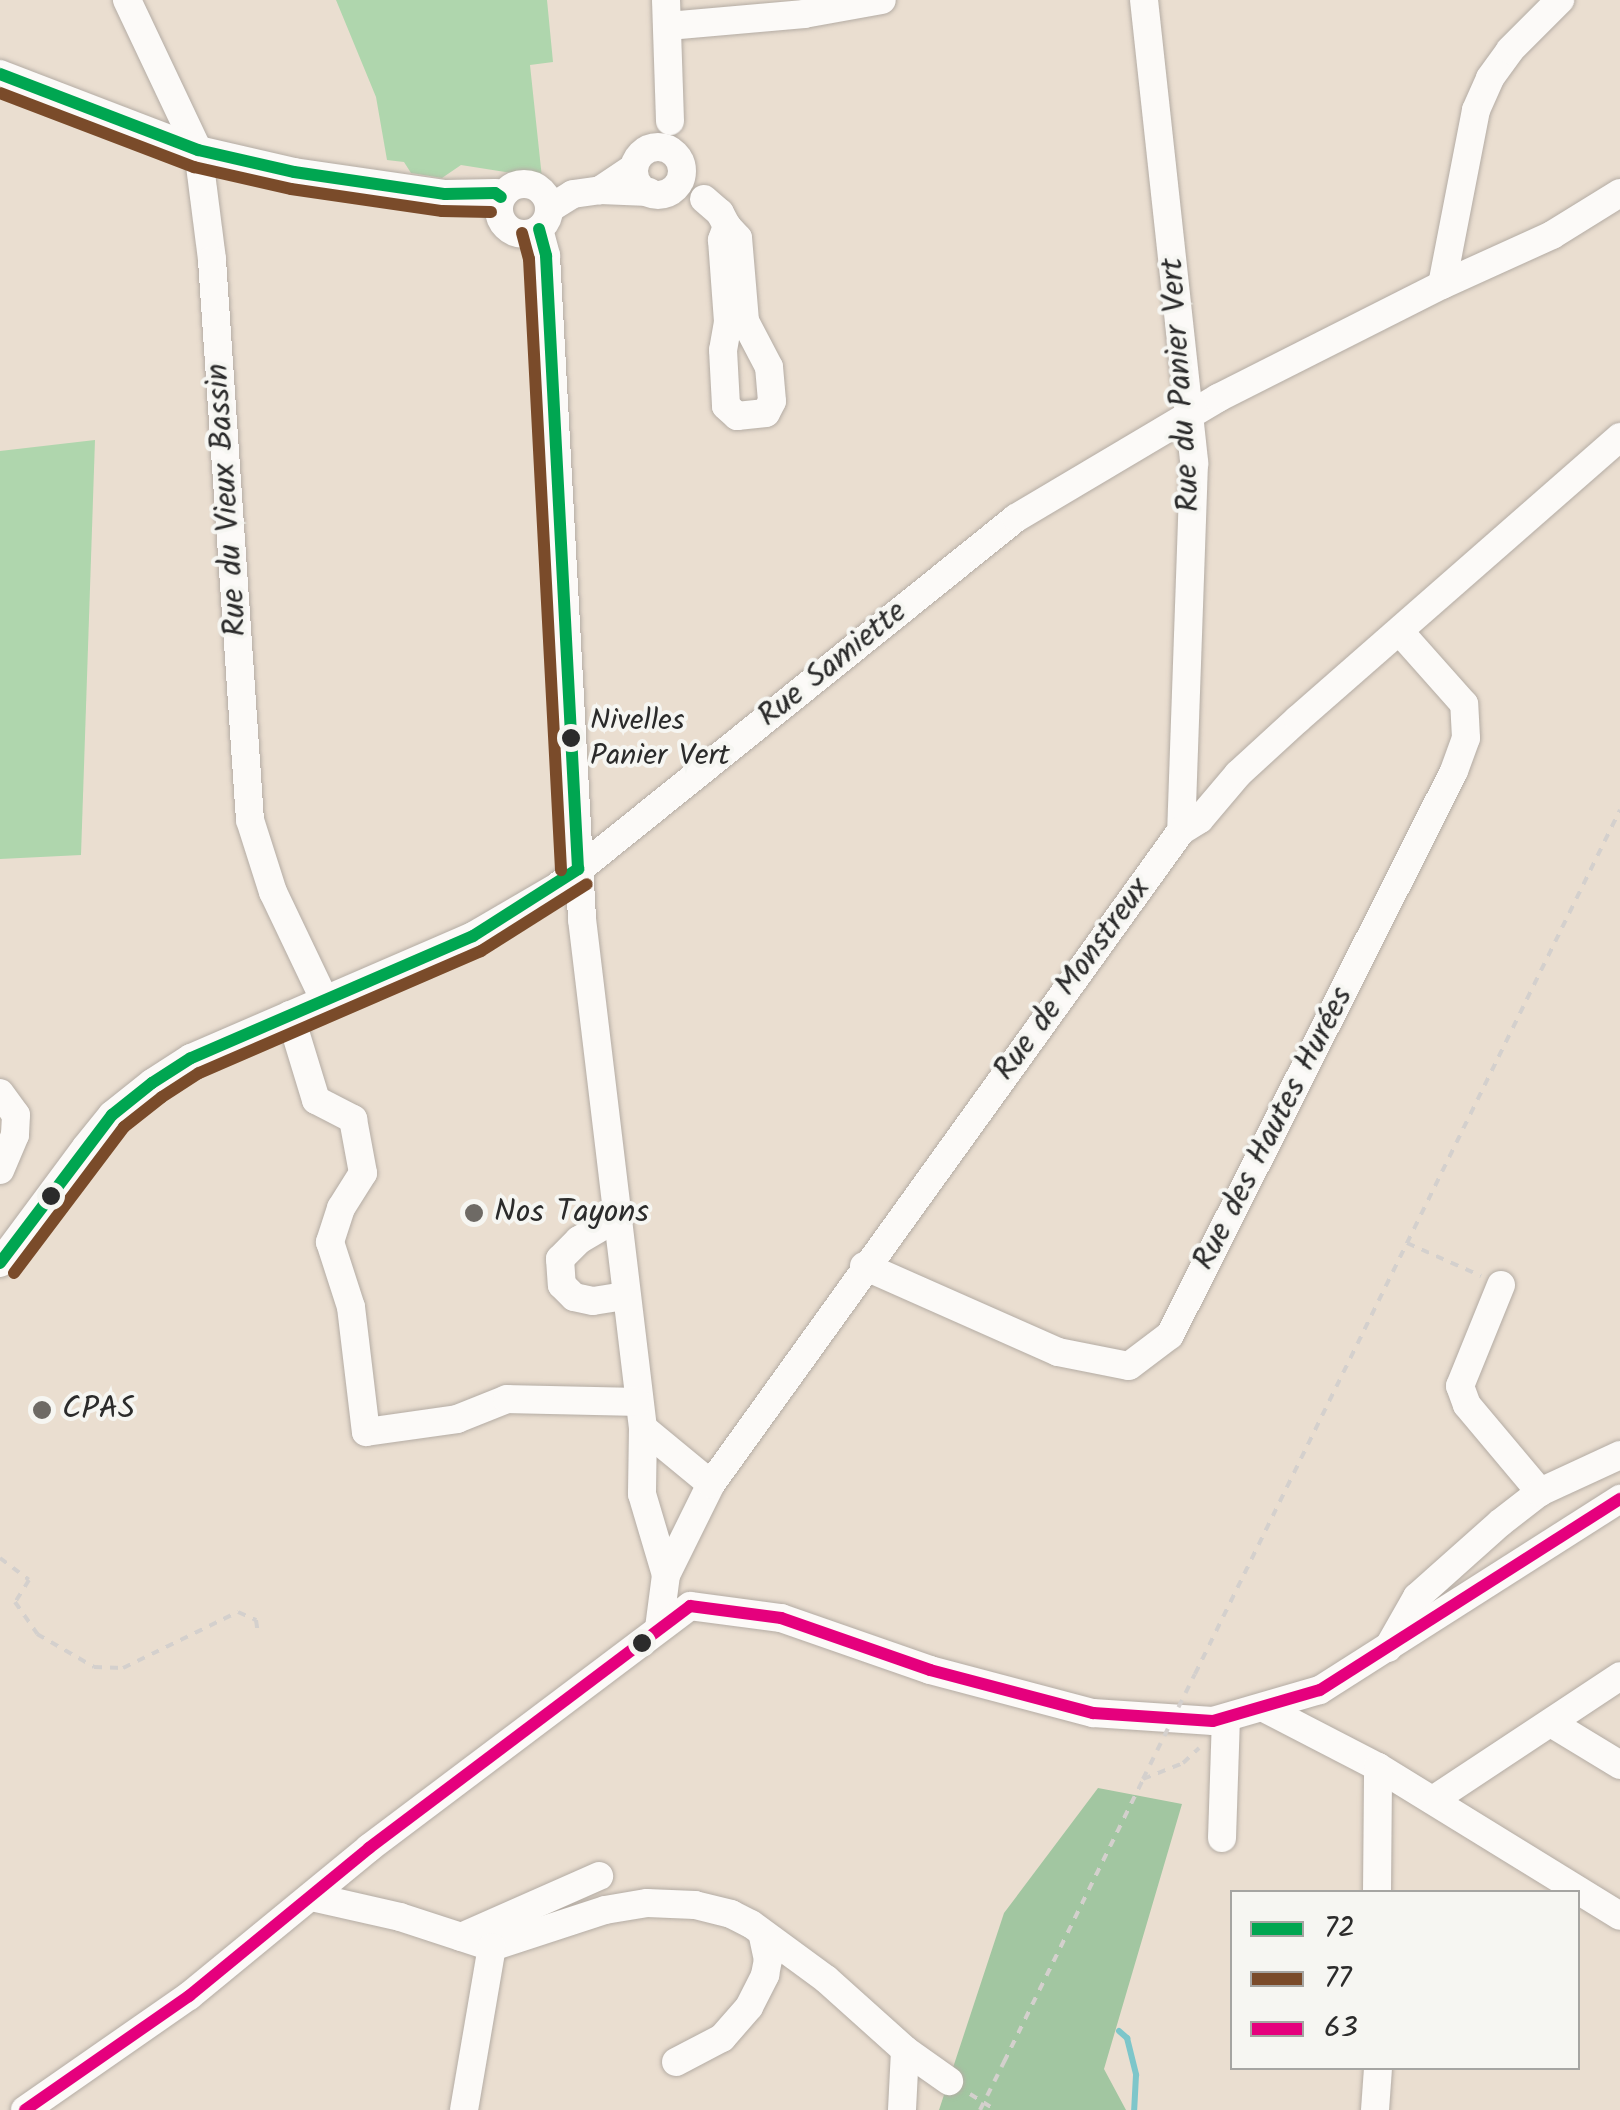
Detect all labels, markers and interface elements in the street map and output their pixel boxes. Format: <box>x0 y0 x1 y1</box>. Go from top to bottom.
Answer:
street label: Rue du Panier Vert <box>1154 257 1210 513</box>
street label: Rue du Vieux Bassin <box>199 362 257 638</box>
street label: Rue Samiette <box>751 593 915 737</box>
place label: Nivelles Panier Vert <box>590 703 730 774</box>
marker: Nivelles Panier Vert <box>561 728 581 748</box>
street label: Rue de Monstreux <box>987 871 1159 1089</box>
street label: Rue des Hautes Hurées <box>1186 981 1362 1277</box>
unlabelled marker <box>41 1186 61 1206</box>
place label: Nos Tayons <box>494 1194 649 1232</box>
marker: Nos Tayons <box>463 1202 485 1224</box>
place label: CPAS <box>62 1391 135 1429</box>
marker: CPAS <box>31 1399 53 1421</box>
unlabelled marker <box>632 1633 652 1653</box>
legend <box>1230 1890 1580 2070</box>
text: 72 <box>1324 1905 1355 1953</box>
text: 77 <box>1324 1955 1352 2003</box>
text: 63 <box>1324 2005 1358 2053</box>

